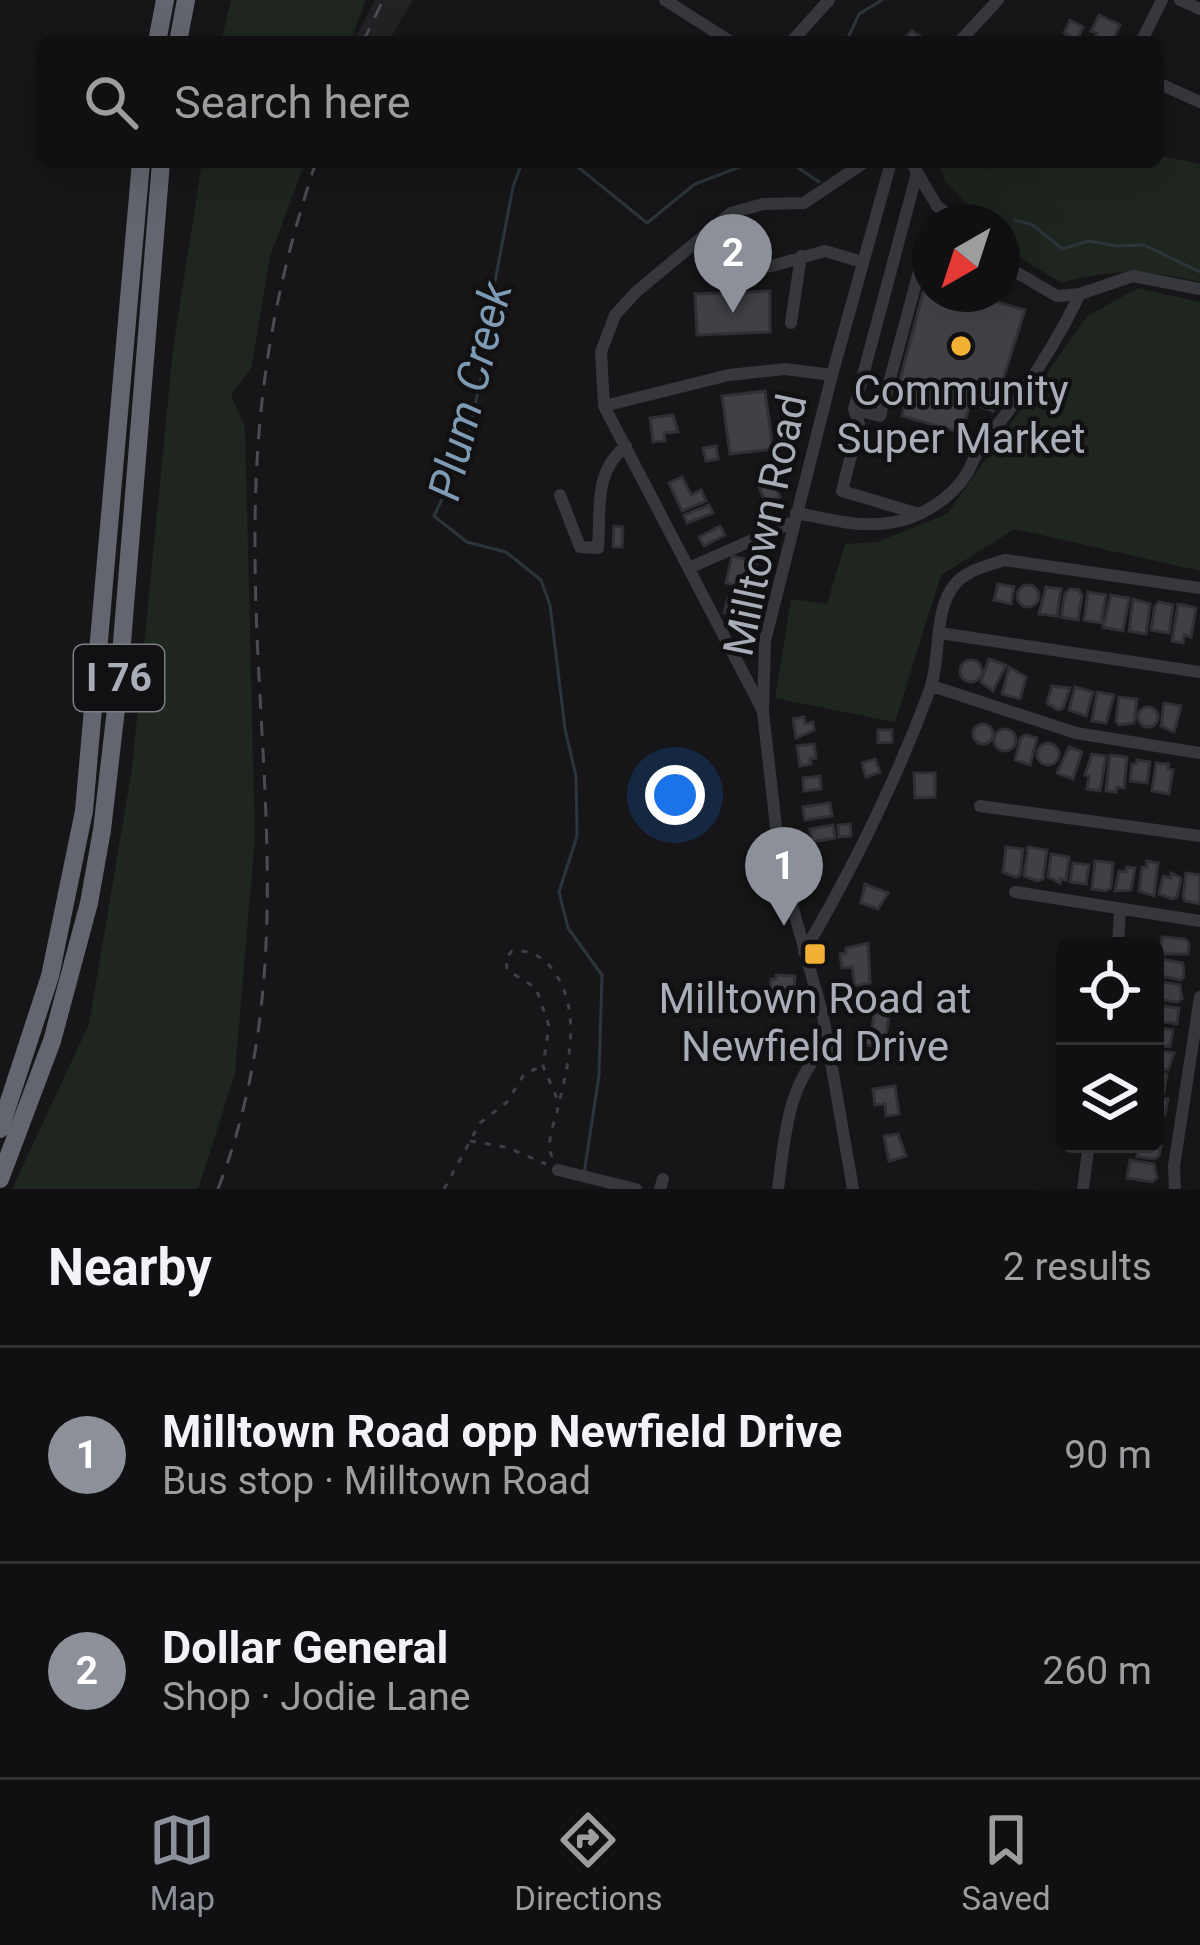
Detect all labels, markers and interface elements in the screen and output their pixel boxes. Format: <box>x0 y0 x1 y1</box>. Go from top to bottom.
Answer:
search box <box>36 36 1164 168</box>
icon: search <box>78 69 144 135</box>
text: Search here <box>174 76 411 129</box>
north arrow <box>912 204 1020 312</box>
pin: 2 <box>694 214 772 313</box>
water label: Plum Creek <box>417 275 523 505</box>
marker: Community Super Market <box>948 333 974 359</box>
place label: Community Super Market <box>836 366 1086 463</box>
street label: Milltown Road <box>713 390 817 660</box>
road number: I 76 <box>74 645 164 711</box>
your location <box>645 765 705 825</box>
pin: 1 <box>745 827 823 926</box>
map controls <box>1056 937 1164 1153</box>
button: locate <box>1056 937 1164 1045</box>
marker: Milltown Road at Newfield Drive <box>802 941 828 967</box>
place label: Milltown Road at Newfield Drive <box>658 974 972 1071</box>
button: layers <box>1056 1045 1164 1153</box>
text: Nearby <box>48 1238 212 1297</box>
text: 2 results <box>1003 1244 1152 1290</box>
text: Milltown Road opp Newfield Drive <box>162 1405 842 1458</box>
text: 1 <box>76 1432 98 1478</box>
text: 90 m <box>1064 1432 1152 1478</box>
text: Bus stop · Milltown Road <box>162 1458 591 1504</box>
text: Dollar General <box>162 1621 448 1674</box>
text: 2 <box>76 1648 98 1694</box>
text: 260 m <box>1042 1648 1152 1694</box>
text: Shop · Jodie Lane <box>162 1674 470 1720</box>
tab: Map <box>149 1807 215 1918</box>
tab: Directions <box>514 1807 663 1918</box>
tab: Saved <box>961 1807 1051 1918</box>

